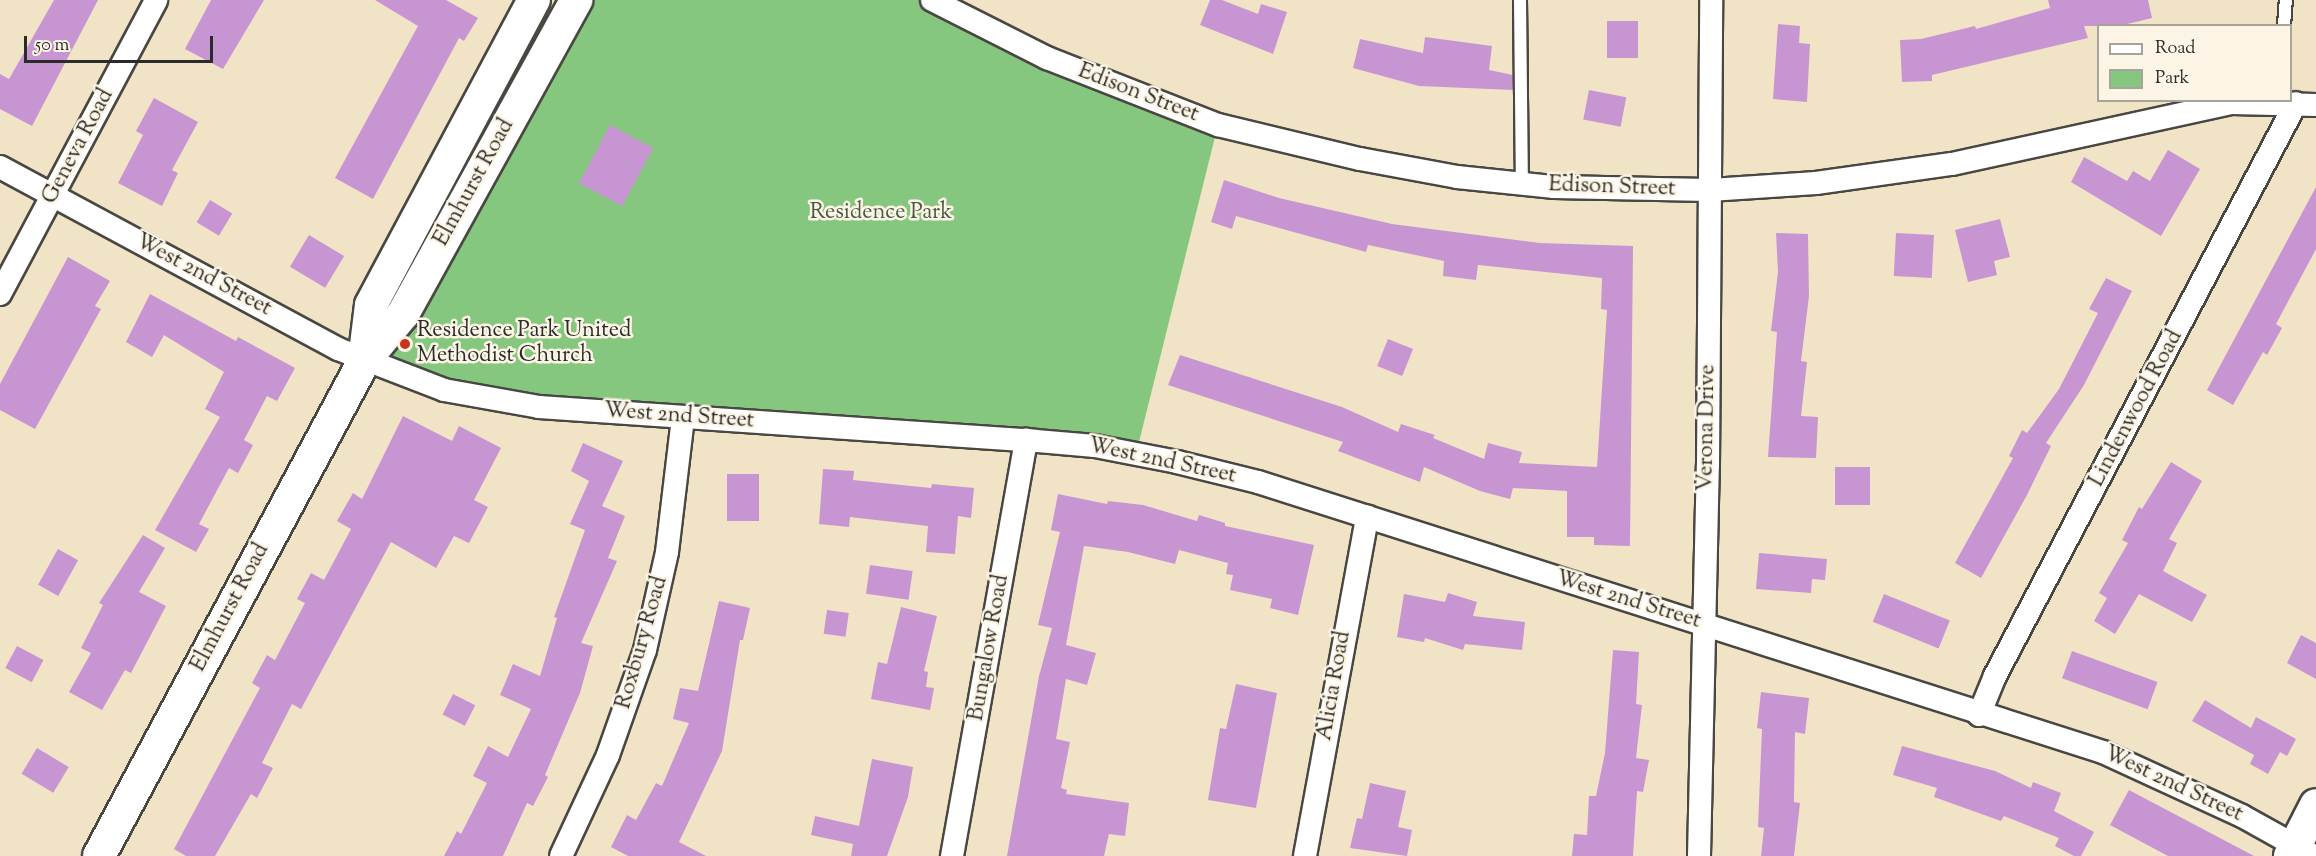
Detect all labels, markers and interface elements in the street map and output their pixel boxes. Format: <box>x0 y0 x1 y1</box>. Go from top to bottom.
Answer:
scale bar <box>27 24 216 62</box>
legend <box>2097 24 2292 102</box>
text: 50 m <box>35 33 69 59</box>
text: Road <box>2155 36 2195 62</box>
street label: Edison Street <box>1074 59 1202 129</box>
text: Park <box>2155 66 2189 92</box>
street label: Geneva Road <box>38 85 120 209</box>
street label: Elmhurst Road <box>429 115 521 251</box>
street label: Edison Street <box>1548 173 1676 203</box>
park label: Residence Park <box>810 201 952 227</box>
street label: West 2nd Street <box>130 229 276 323</box>
place label: Residence Park United Methodist Church <box>417 318 631 370</box>
street label: Lindenwood Road <box>2085 326 2189 492</box>
marker: Residence Park United Methodist Church <box>398 337 412 351</box>
street label: Verona Drive <box>1694 364 1722 492</box>
street label: West 2nd Street <box>603 399 755 435</box>
street label: West 2nd Street <box>1086 433 1238 491</box>
street label: Elmhurst Road <box>186 539 276 677</box>
street label: West 2nd Street <box>1552 566 1704 636</box>
street label: Bungalow Road <box>964 573 1016 723</box>
street label: Roxbury Road <box>611 574 675 712</box>
street label: Alicia Road <box>1312 629 1358 743</box>
street label: West 2nd Street <box>2099 741 2247 829</box>

